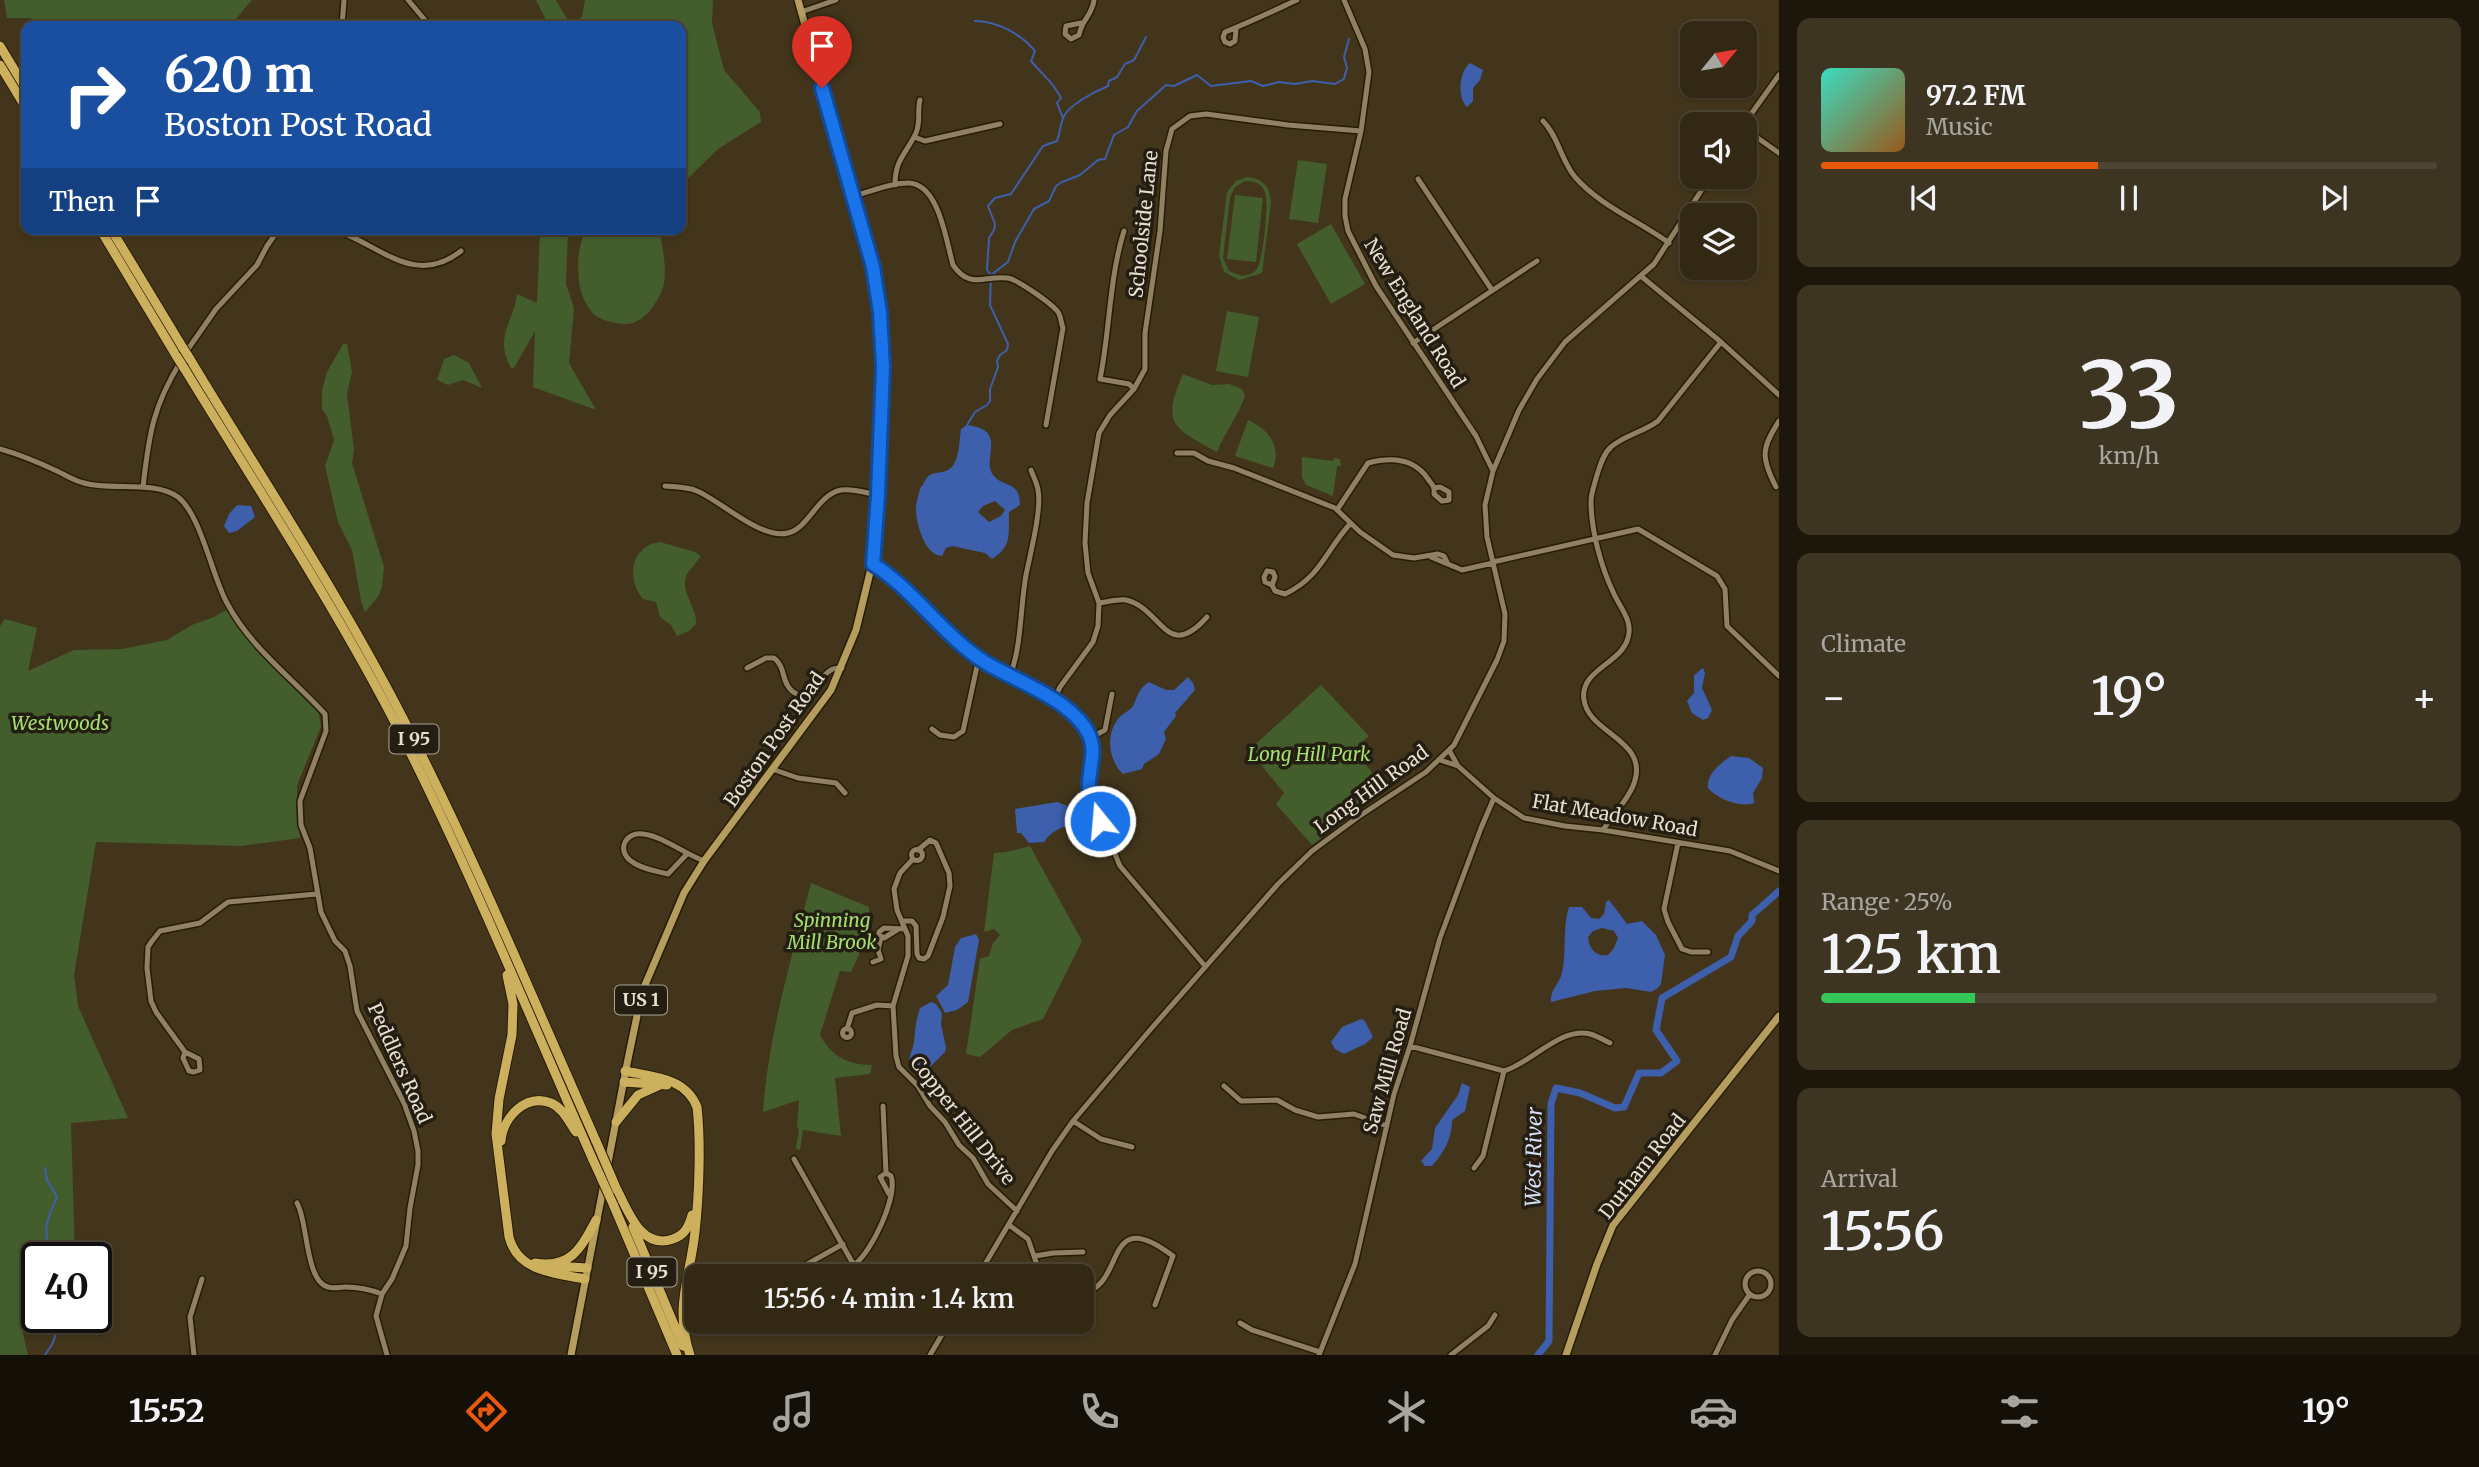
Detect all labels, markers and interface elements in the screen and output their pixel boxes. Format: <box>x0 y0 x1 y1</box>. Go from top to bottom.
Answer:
pin <box>792 16 852 88</box>
north arrow <box>1680 21 1757 98</box>
map controls <box>1680 21 1757 280</box>
icon: arrive <box>803 27 841 65</box>
text: 620 m <box>164 44 314 105</box>
icon: right <box>49 49 140 140</box>
text: 97.2 FM <box>1926 79 2026 112</box>
text: Boston Post Road <box>164 105 432 145</box>
button: sound <box>1680 112 1757 189</box>
text: Music <box>1926 112 1993 141</box>
street label: Schoolside Lane <box>1123 149 1163 299</box>
icon: previous <box>1905 179 1943 217</box>
icon: pause <box>2110 179 2148 217</box>
icon: next <box>2315 179 2353 217</box>
icon: arrive <box>129 182 167 220</box>
text: Then <box>49 185 115 218</box>
button: layers <box>1680 203 1757 280</box>
street label: New England Road <box>1359 234 1471 392</box>
text: 33 <box>2079 338 2179 453</box>
text: km/h <box>2099 441 2159 470</box>
text: Climate <box>1821 629 1906 658</box>
text: 19° <box>2091 664 2167 729</box>
street label: Boston Post Road <box>719 667 829 811</box>
text: − <box>1821 674 1846 721</box>
text: + <box>2412 674 2437 721</box>
park label: Westwoods <box>11 711 109 735</box>
road number: I 95 <box>390 724 438 754</box>
street label: Long Hill Road <box>1309 740 1433 838</box>
park label: Long Hill Park <box>1248 742 1371 766</box>
position arrow <box>1063 784 1137 858</box>
street label: Flat Meadow Road <box>1530 789 1700 841</box>
text: Range · 25% <box>1821 887 1952 916</box>
park label: Spinning Mill Brook <box>786 908 877 954</box>
text: 125 km <box>1821 922 2001 987</box>
road number: US 1 <box>615 986 667 1015</box>
street label: Peddlers Road <box>363 999 437 1127</box>
street label: Saw Mill Road <box>1358 1005 1416 1137</box>
street label: Copper Hill Drive <box>905 1051 1021 1189</box>
water label: West River <box>1519 1106 1548 1207</box>
street label: Durham Road <box>1594 1109 1690 1223</box>
text: Arrival <box>1821 1164 1898 1193</box>
text: 15:56 <box>1821 1199 1944 1264</box>
speed limit sign: 40 <box>21 1242 112 1333</box>
road number: I 95 <box>628 1258 676 1287</box>
text: 15:56 · 4 min · 1.4 km <box>764 1282 1014 1315</box>
icon: directions <box>462 1387 511 1436</box>
icon: music <box>769 1387 818 1436</box>
icon: phone <box>1075 1387 1124 1436</box>
icon: climate <box>1382 1387 1431 1436</box>
icon: car <box>1689 1387 1738 1436</box>
icon: filters <box>1995 1387 2044 1436</box>
text: 15:52 <box>129 1391 204 1431</box>
text: 19° <box>2302 1391 2350 1431</box>

